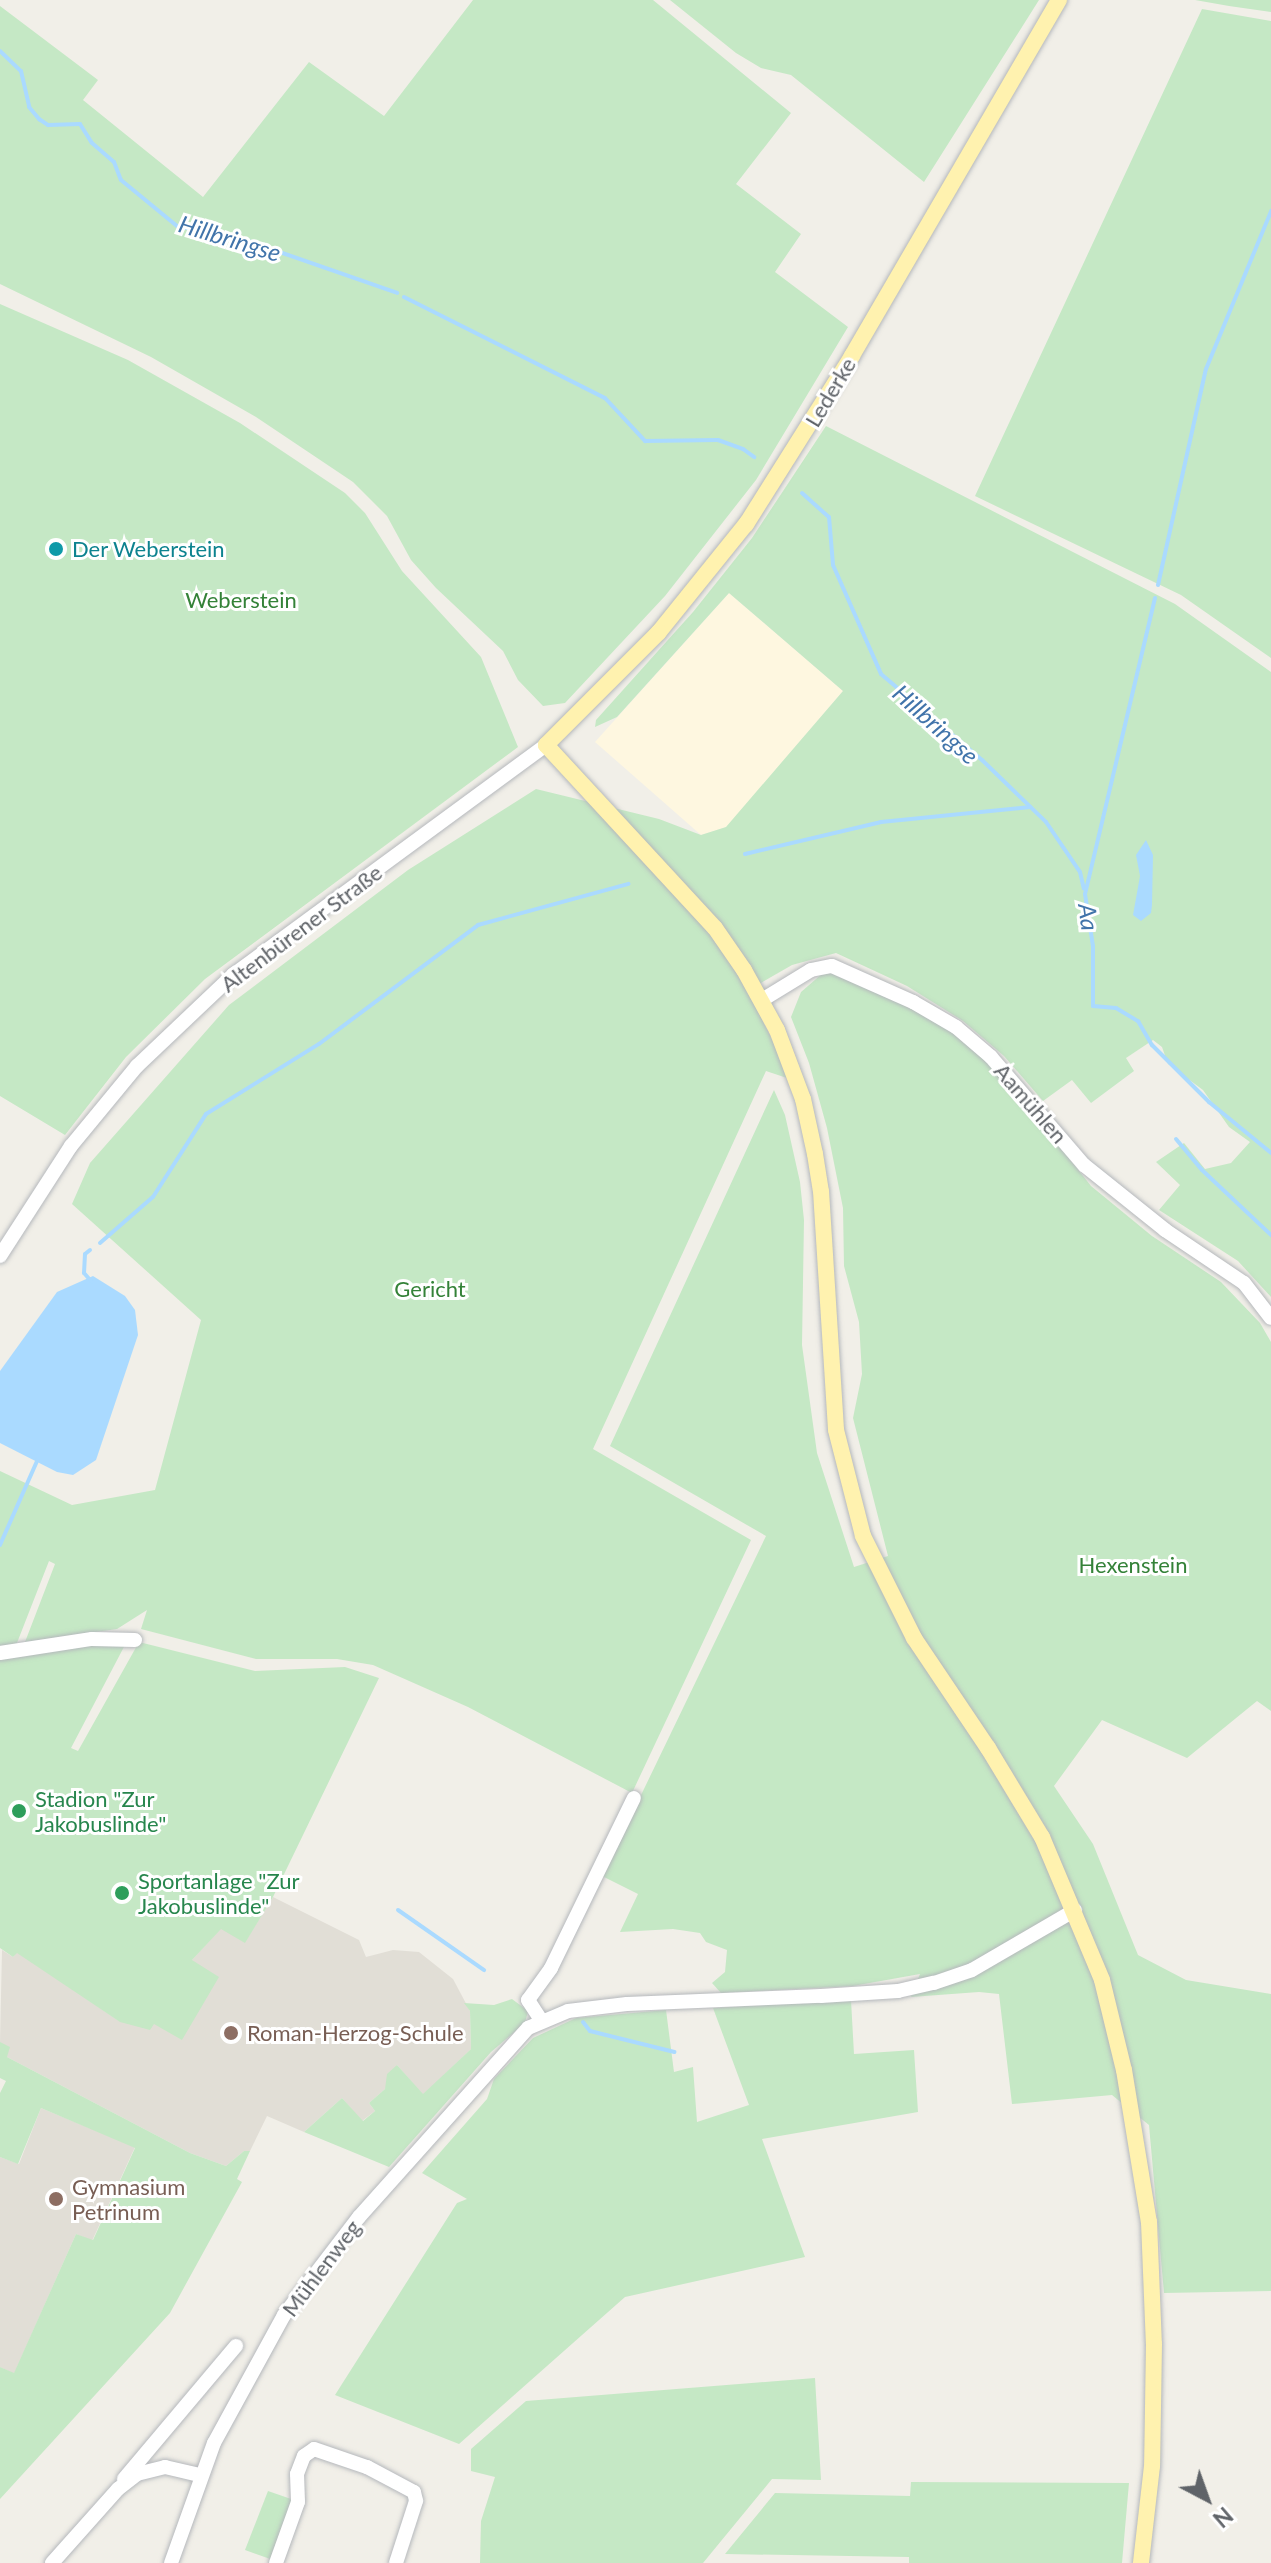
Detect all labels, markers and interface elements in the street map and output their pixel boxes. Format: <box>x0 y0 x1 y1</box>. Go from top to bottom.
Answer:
water label: Hillbringse <box>176 209 284 267</box>
street label: Lederke <box>799 353 861 431</box>
place label: Der Weberstein <box>72 536 225 562</box>
marker: Der Weberstein <box>47 540 65 558</box>
park label: Weberstein <box>185 587 297 613</box>
water label: Hillbringse <box>887 678 985 770</box>
street label: Altenbürener Straße <box>215 859 387 997</box>
water label: Aa <box>1073 902 1105 932</box>
street label: Aamühlen <box>989 1058 1073 1148</box>
park label: Gericht <box>394 1276 466 1302</box>
park label: Hexenstein <box>1079 1552 1187 1578</box>
place label: Stadion "Zur Jakobuslinde" <box>35 1785 166 1836</box>
marker: Stadion "Zur Jakobuslinde" <box>10 1802 28 1820</box>
place label: Sportanlage "Zur Jakobuslinde" <box>138 1867 299 1918</box>
marker: Sportanlage "Zur Jakobuslinde" <box>113 1884 131 1902</box>
place label: Roman-Herzog-Schule <box>247 2020 464 2046</box>
marker: Roman-Herzog-Schule <box>222 2024 240 2042</box>
place label: Gymnasium Petrinum <box>72 2173 185 2224</box>
marker: Gymnasium Petrinum <box>47 2190 65 2208</box>
street label: Mühlenweg <box>276 2215 366 2321</box>
north arrow <box>1167 2459 1247 2539</box>
text: N <box>1208 2502 1238 2533</box>

